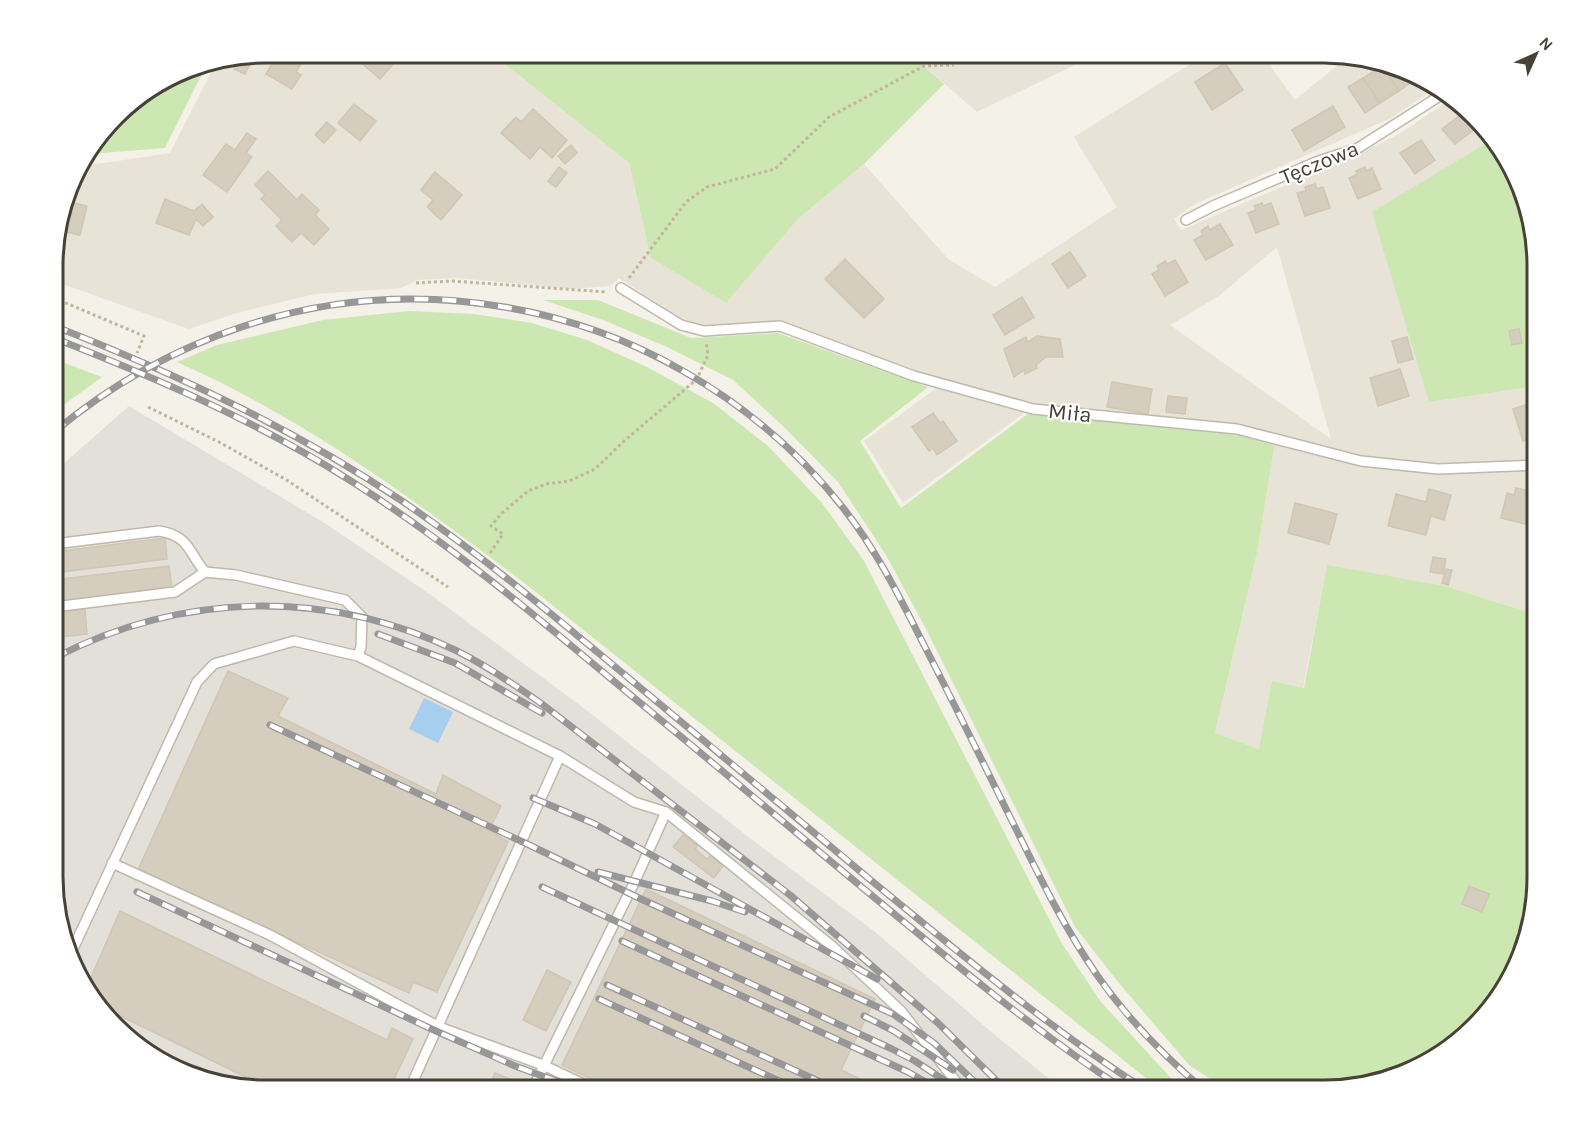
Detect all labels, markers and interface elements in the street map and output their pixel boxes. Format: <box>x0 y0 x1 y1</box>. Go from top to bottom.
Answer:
north arrow <box>1506 24 1566 84</box>
text: N <box>1535 33 1557 55</box>
street label: Tęczowa <box>1276 135 1363 190</box>
street label: Miła <box>1047 398 1093 428</box>

